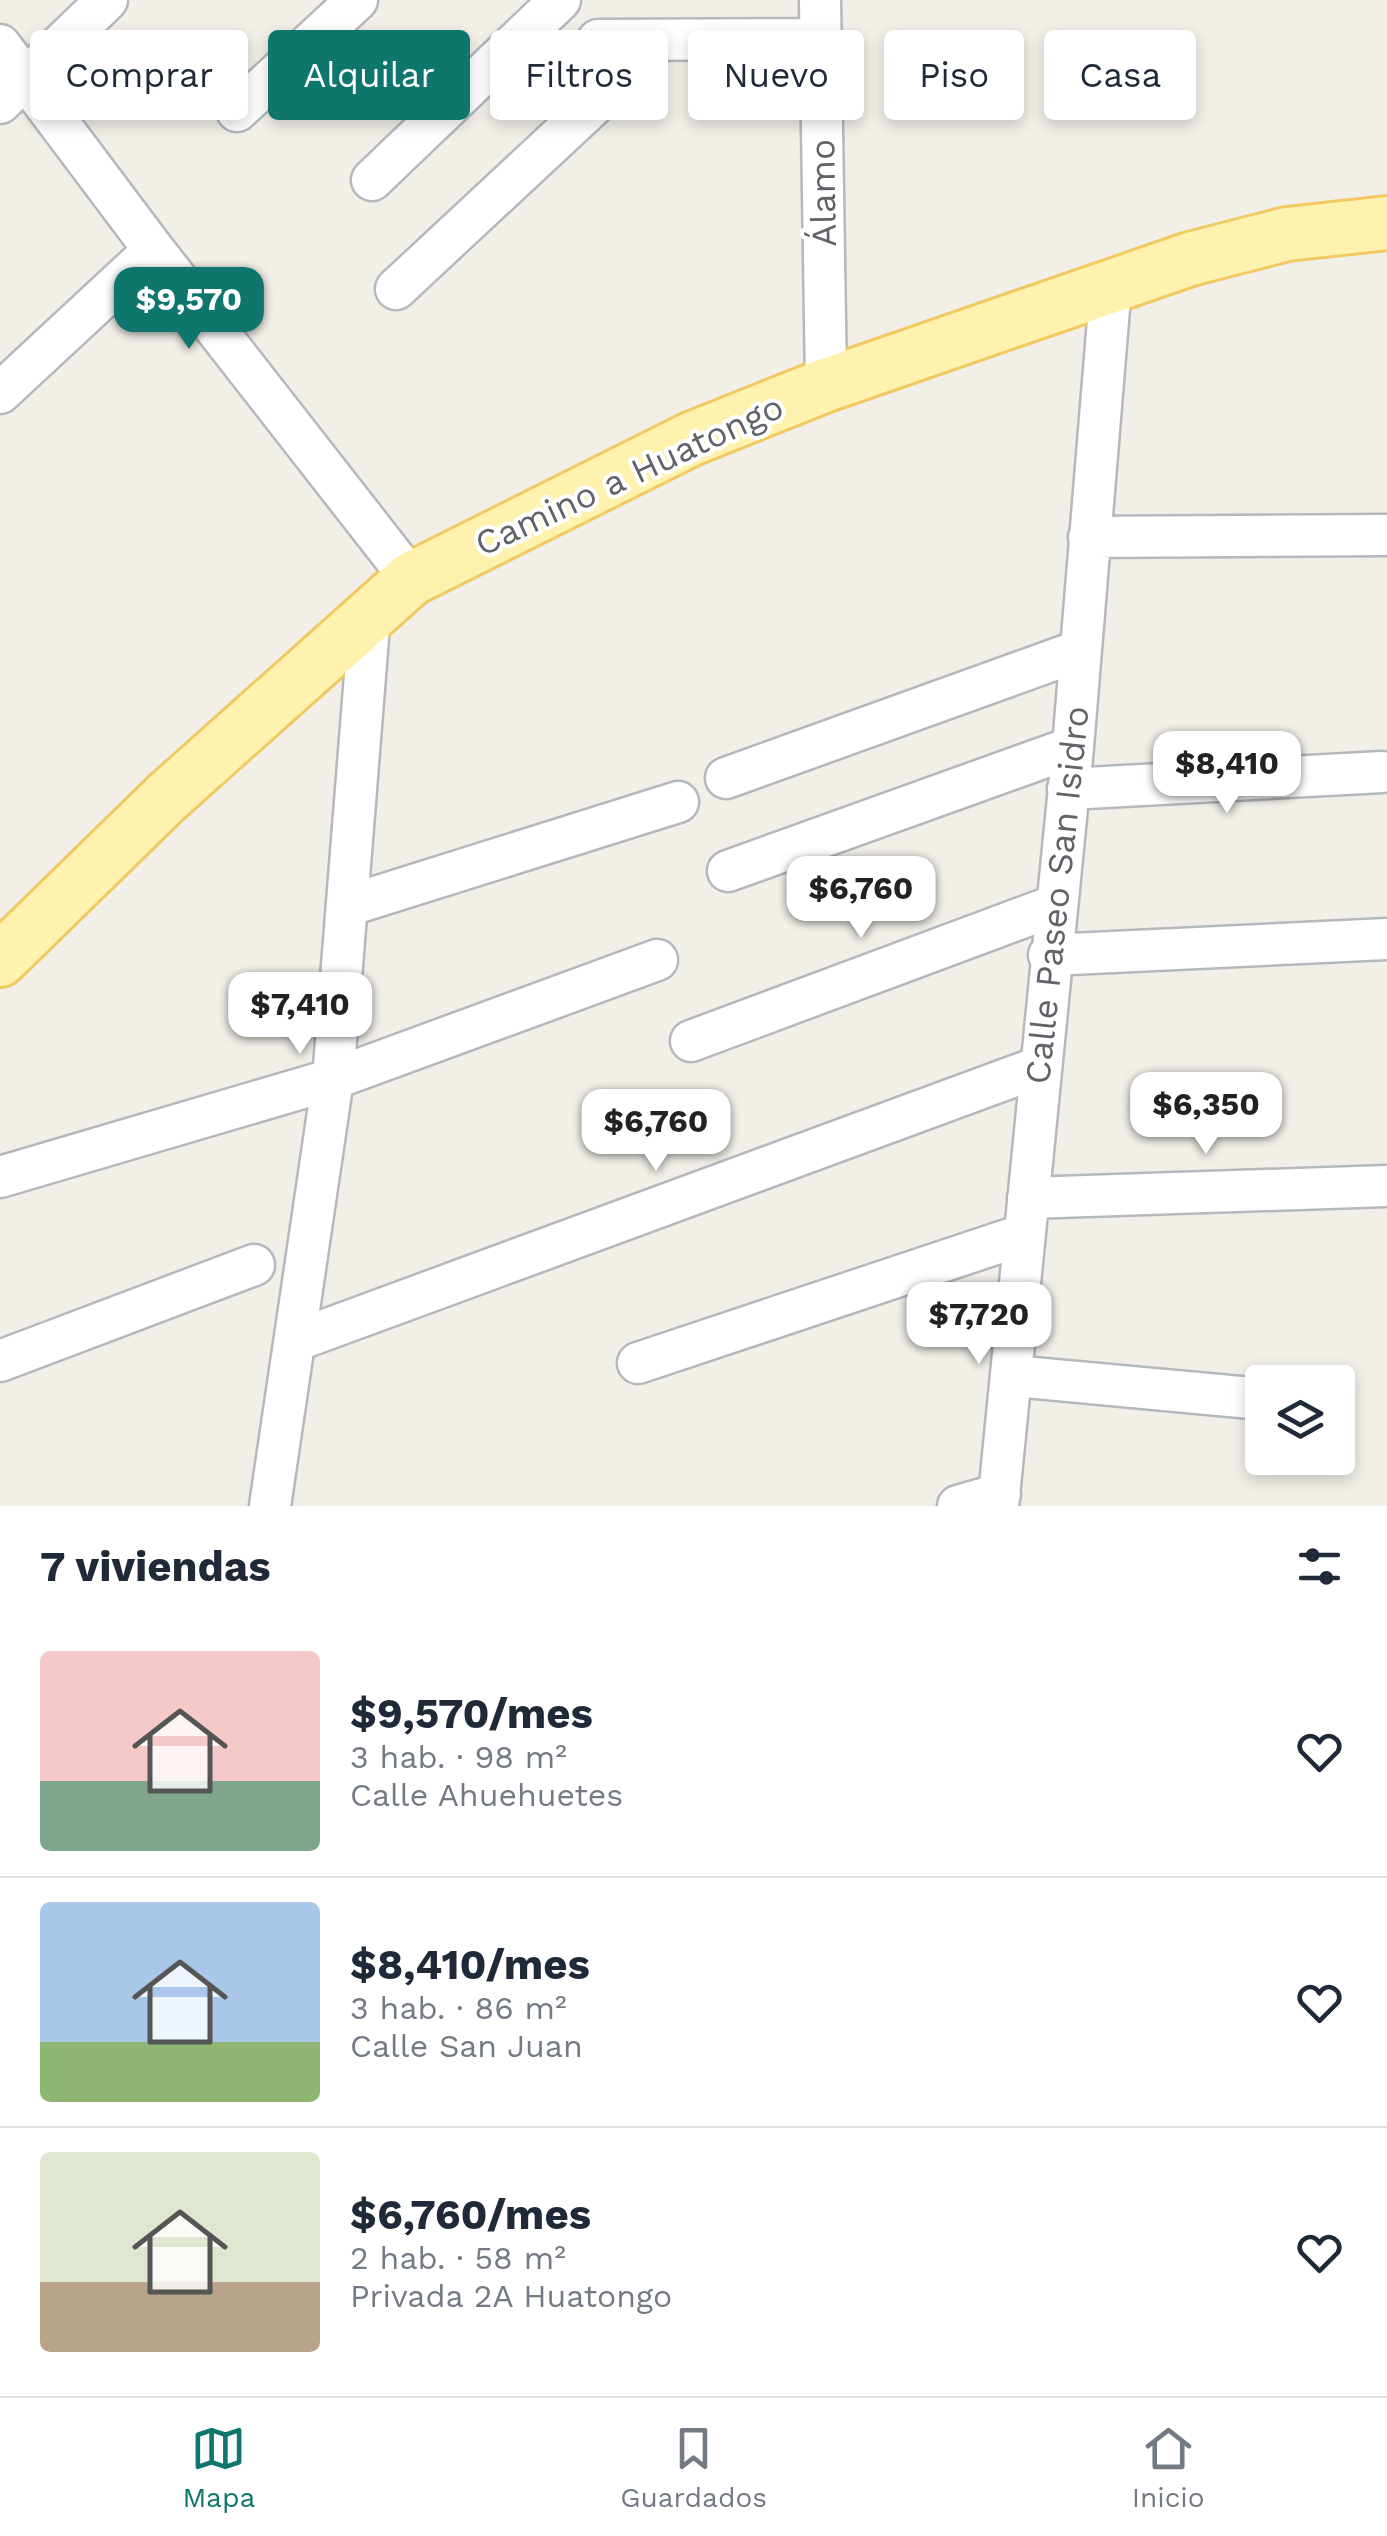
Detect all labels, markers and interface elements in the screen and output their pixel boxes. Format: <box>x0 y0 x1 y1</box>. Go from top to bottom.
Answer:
chip: Comprar <box>30 30 248 120</box>
chip: Alquilar <box>268 30 470 120</box>
chip: Filtros <box>490 30 668 120</box>
chip: Nuevo <box>688 30 864 120</box>
chip: Piso <box>884 30 1024 120</box>
chip: Casa <box>1044 30 1196 120</box>
street label: Álamo <box>801 139 845 247</box>
pin: $9,570 <box>108 267 270 352</box>
text: $9,570 <box>136 280 242 318</box>
street label: Camino a Huatongo <box>468 385 790 565</box>
street label: Calle Paseo San Isidro <box>1016 704 1098 1086</box>
pin: $8,410 <box>1146 731 1308 816</box>
text: $8,410 <box>1175 744 1279 782</box>
pin: $6,760 <box>780 856 942 941</box>
text: $6,760 <box>809 869 913 907</box>
pin: $7,410 <box>219 972 381 1057</box>
text: $7,410 <box>250 985 350 1023</box>
pin: $6,350 <box>1125 1072 1287 1157</box>
text: $6,350 <box>1152 1085 1260 1123</box>
pin: $6,760 <box>575 1089 737 1174</box>
text: $6,760 <box>604 1102 708 1140</box>
pin: $7,720 <box>898 1282 1060 1367</box>
text: $7,720 <box>929 1295 1029 1333</box>
map controls <box>1245 1365 1355 1475</box>
button: layers <box>1245 1365 1355 1475</box>
icon: filters <box>1292 1539 1347 1594</box>
text: 7 viviendas <box>40 1542 271 1591</box>
text: $9,570/mes <box>350 1689 593 1738</box>
icon: home <box>120 1691 240 1811</box>
icon: heart <box>1292 1724 1347 1779</box>
text: 3 hab. · 98 m² <box>350 1738 567 1776</box>
text: Calle Ahuehuetes <box>350 1776 623 1814</box>
text: $8,410/mes <box>350 1940 590 1989</box>
icon: home <box>120 1942 240 2062</box>
icon: heart <box>1292 1975 1347 2030</box>
text: 3 hab. · 86 m² <box>350 1989 567 2027</box>
text: Calle San Juan <box>350 2027 583 2065</box>
text: $6,760/mes <box>350 2190 591 2239</box>
icon: home <box>120 2192 240 2312</box>
icon: heart <box>1292 2225 1347 2280</box>
text: 2 hab. · 58 m² <box>350 2239 566 2277</box>
text: Privada 2A Huatongo <box>350 2277 672 2315</box>
tab: Mapa <box>182 2421 255 2514</box>
tab: Guardados <box>620 2421 767 2514</box>
tab: Inicio <box>1132 2421 1205 2514</box>

